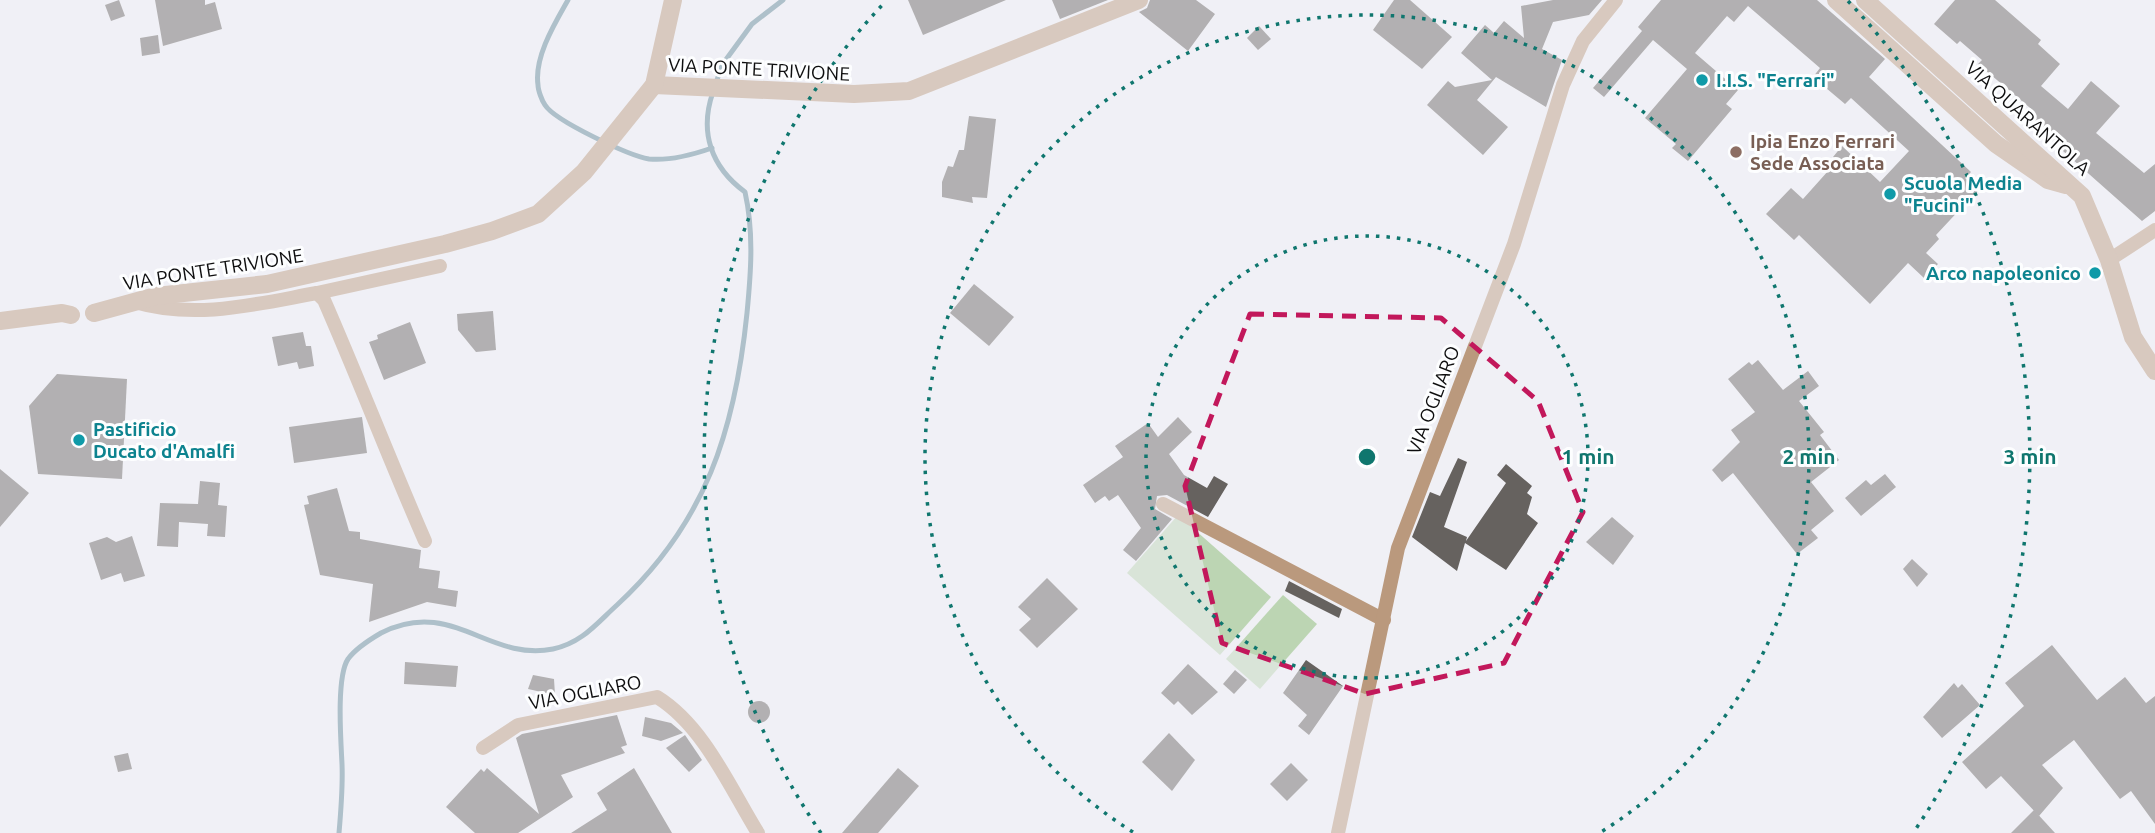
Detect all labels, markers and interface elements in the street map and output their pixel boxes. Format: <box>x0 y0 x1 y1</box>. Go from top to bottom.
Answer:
street label: VIA PONTE TRIVIONE <box>668 53 850 85</box>
street label: VIA QUARANTOLA <box>1961 56 2095 180</box>
place label: I.I.S. "Ferrari" <box>1716 69 1835 91</box>
marker: I.I.S. "Ferrari" <box>1694 72 1710 88</box>
place label: Ipia Enzo Ferrari Sede Associata <box>1750 130 1895 174</box>
marker: Ipia Enzo Ferrari Sede Associata <box>1728 144 1744 160</box>
place label: Scuola Media "Fucini" <box>1904 172 2022 216</box>
marker: Scuola Media "Fucini" <box>1882 186 1898 202</box>
street label: VIA PONTE TRIVIONE <box>121 244 305 294</box>
place label: Arco napoleonico <box>1926 262 2081 284</box>
marker: Arco napoleonico <box>2087 265 2103 281</box>
street label: VIA OGLIARO <box>1402 343 1464 457</box>
place label: Pastificio Ducato d'Amalfi <box>93 418 235 462</box>
marker: Pastificio Ducato d'Amalfi <box>71 432 87 448</box>
text: 1 min <box>1561 444 1615 468</box>
text: 2 min <box>1782 444 1836 468</box>
text: 3 min <box>2003 444 2057 468</box>
centre of rings <box>1355 445 1379 469</box>
street label: VIA OGLIARO <box>527 670 643 714</box>

